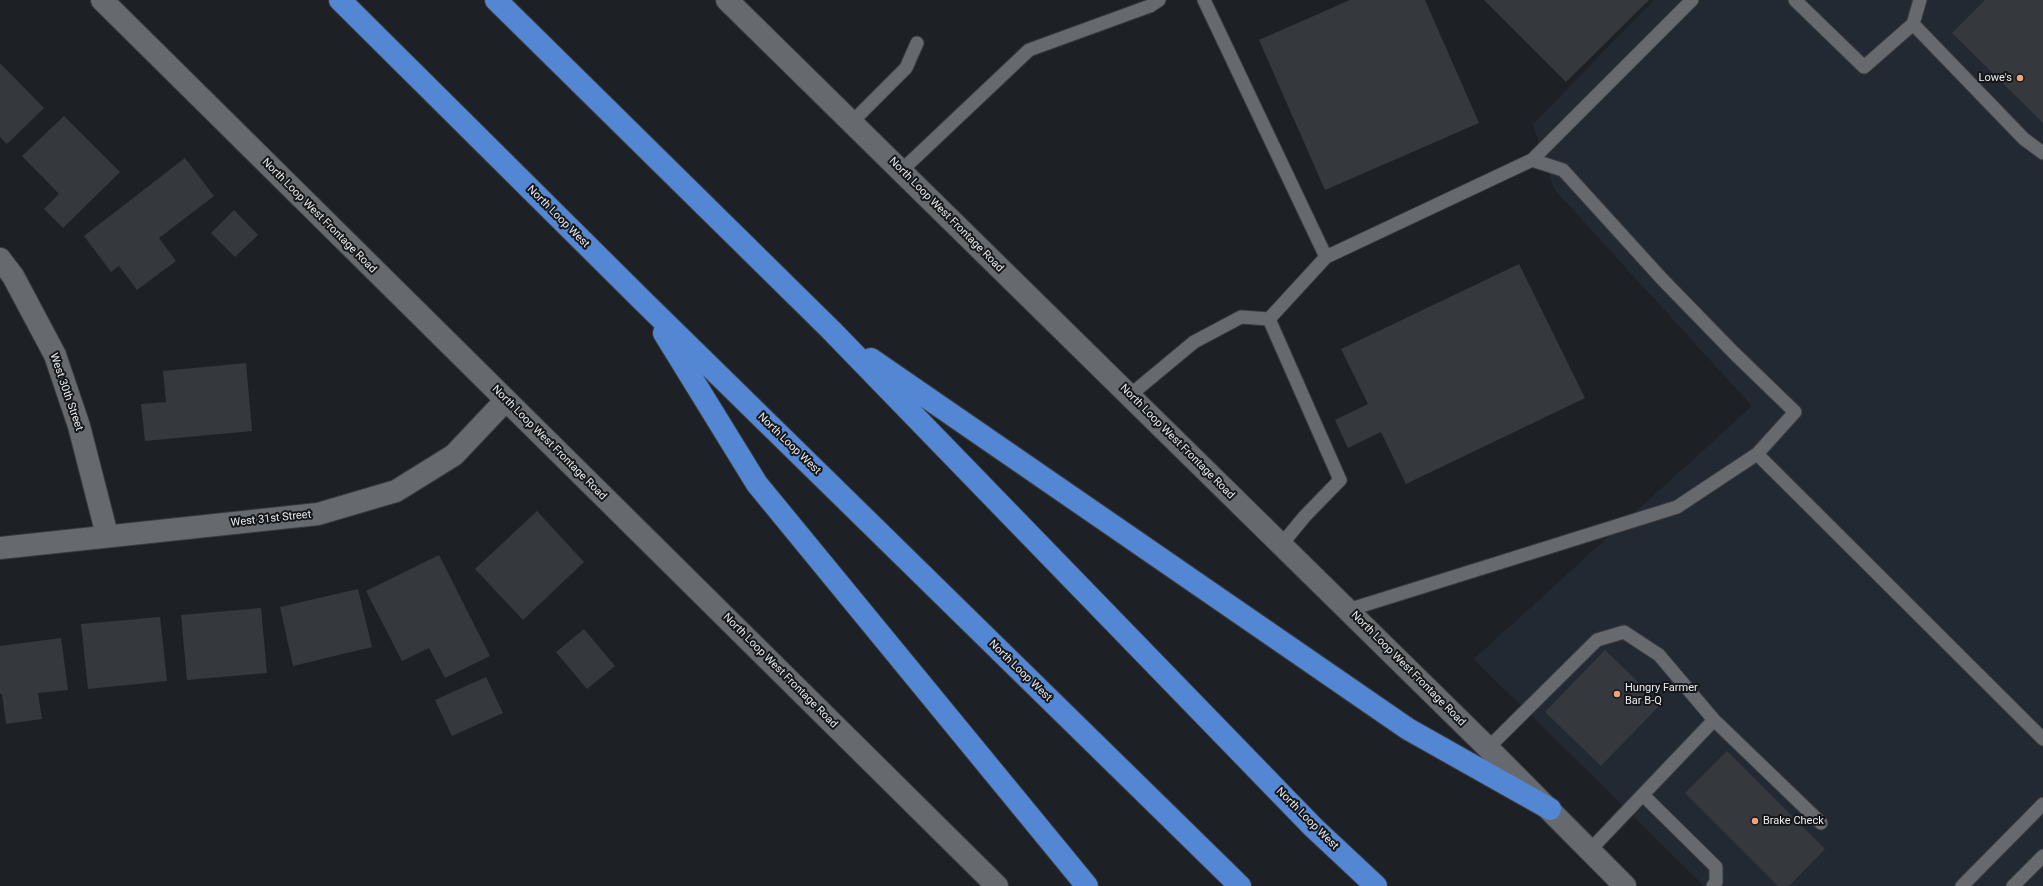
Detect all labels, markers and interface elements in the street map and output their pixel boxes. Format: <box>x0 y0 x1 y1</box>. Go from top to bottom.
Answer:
place label: Lowe's <box>1979 71 2012 85</box>
marker: Lowe's <box>2015 73 2025 83</box>
street label: North Loop West Frontage Road <box>886 155 1006 275</box>
street label: North Loop West Frontage Road <box>259 156 379 276</box>
street label: North Loop West <box>524 183 592 251</box>
street label: West 30th Street <box>47 351 85 433</box>
street label: North Loop West Frontage Road <box>1117 382 1237 502</box>
street label: North Loop West Frontage Road <box>489 383 609 503</box>
street label: North Loop West <box>755 411 823 477</box>
street label: West 31st Street <box>230 508 312 530</box>
street label: North Loop West Frontage Road <box>1348 609 1468 729</box>
street label: North Loop West Frontage Road <box>720 611 840 731</box>
street label: North Loop West <box>986 638 1054 704</box>
place label: Hungry Farmer Bar B-Q <box>1625 681 1698 707</box>
marker: Hungry Farmer Bar B-Q <box>1612 689 1622 699</box>
street label: North Loop West <box>1273 785 1341 853</box>
place label: Brake Check <box>1763 814 1824 828</box>
marker: Brake Check <box>1750 816 1760 826</box>

